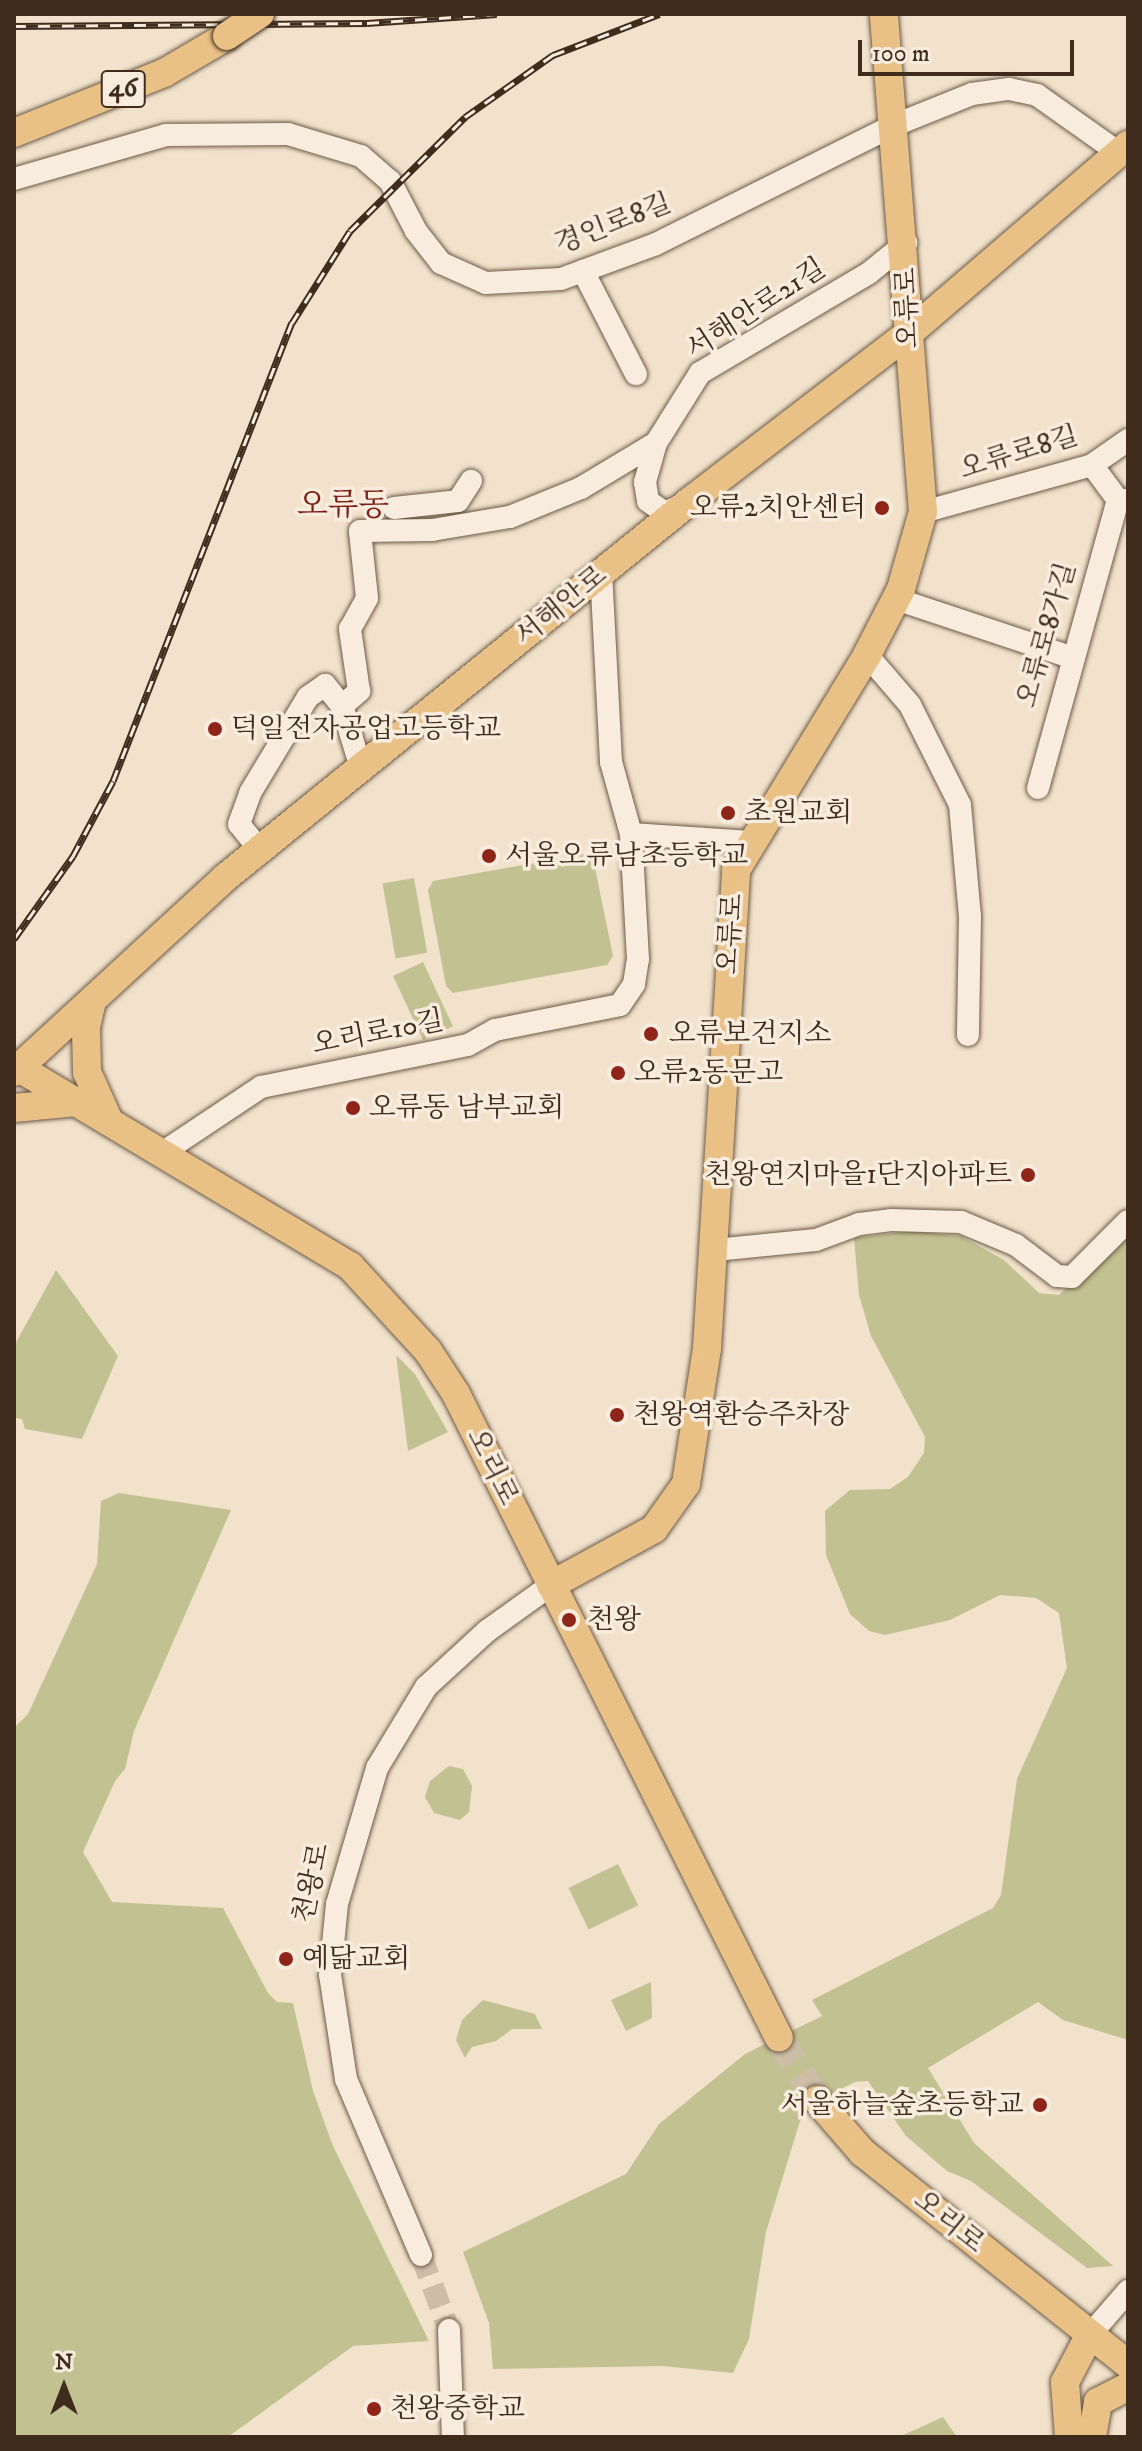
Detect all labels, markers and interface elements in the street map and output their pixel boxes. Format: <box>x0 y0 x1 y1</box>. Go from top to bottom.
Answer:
scale bar <box>862 24 1078 74</box>
text: 100 m <box>872 39 930 69</box>
road number: 46 <box>99 67 147 111</box>
street label: 경인로8길 <box>550 186 676 262</box>
street label: 서해안로21길 <box>680 252 832 366</box>
street label: 오류로 <box>890 267 926 349</box>
street label: 오류로8길 <box>956 419 1082 487</box>
district label: 오류동 <box>297 487 389 525</box>
place label: 오류2치안센터 <box>690 491 866 525</box>
marker: 오류2치안센터 <box>873 499 891 517</box>
street label: 서해안로 <box>508 559 614 653</box>
street label: 오류로8가길 <box>1010 559 1084 711</box>
place label: 덕일전자공업고등학교 <box>231 712 501 746</box>
marker: 덕일전자공업고등학교 <box>206 720 224 738</box>
place label: 초원교회 <box>744 796 852 830</box>
marker: 초원교회 <box>719 804 737 822</box>
place label: 서울오류남초등학교 <box>505 839 748 873</box>
marker: 서울오류남초등학교 <box>480 847 498 865</box>
street label: 오류로 <box>711 892 751 976</box>
street label: 오리로10길 <box>309 1004 447 1062</box>
place label: 오류보건지소 <box>669 1017 831 1051</box>
marker: 오류보건지소 <box>640 1023 662 1045</box>
place label: 오류2동문고 <box>634 1056 783 1090</box>
marker: 오류2동문고 <box>609 1064 627 1082</box>
place label: 오류동 남부교회 <box>369 1091 564 1125</box>
marker: 오류동 남부교회 <box>344 1099 362 1117</box>
place label: 천왕연지마을1단지아파트 <box>704 1158 1012 1192</box>
marker: 천왕연지마을1단지아파트 <box>1019 1166 1037 1184</box>
place label: 천왕역환승주차장 <box>633 1398 849 1432</box>
marker: 천왕역환승주차장 <box>608 1406 626 1424</box>
street label: 오리로 <box>459 1423 525 1511</box>
place label: 천왕 <box>587 1603 641 1637</box>
marker: 천왕 <box>558 1609 580 1631</box>
street label: 천왕로 <box>287 1840 337 1926</box>
place label: 예닮교회 <box>302 1942 410 1976</box>
marker: 예닮교회 <box>277 1950 295 1968</box>
place label: 서울하늘숲초등학교 <box>781 2088 1024 2122</box>
marker: 서울하늘숲초등학교 <box>1031 2096 1049 2114</box>
street label: 오리로 <box>907 2183 991 2261</box>
north arrow <box>24 2347 104 2427</box>
text: N <box>55 2349 73 2376</box>
place label: 천왕중학교 <box>390 2392 525 2426</box>
marker: 천왕중학교 <box>365 2400 383 2418</box>

